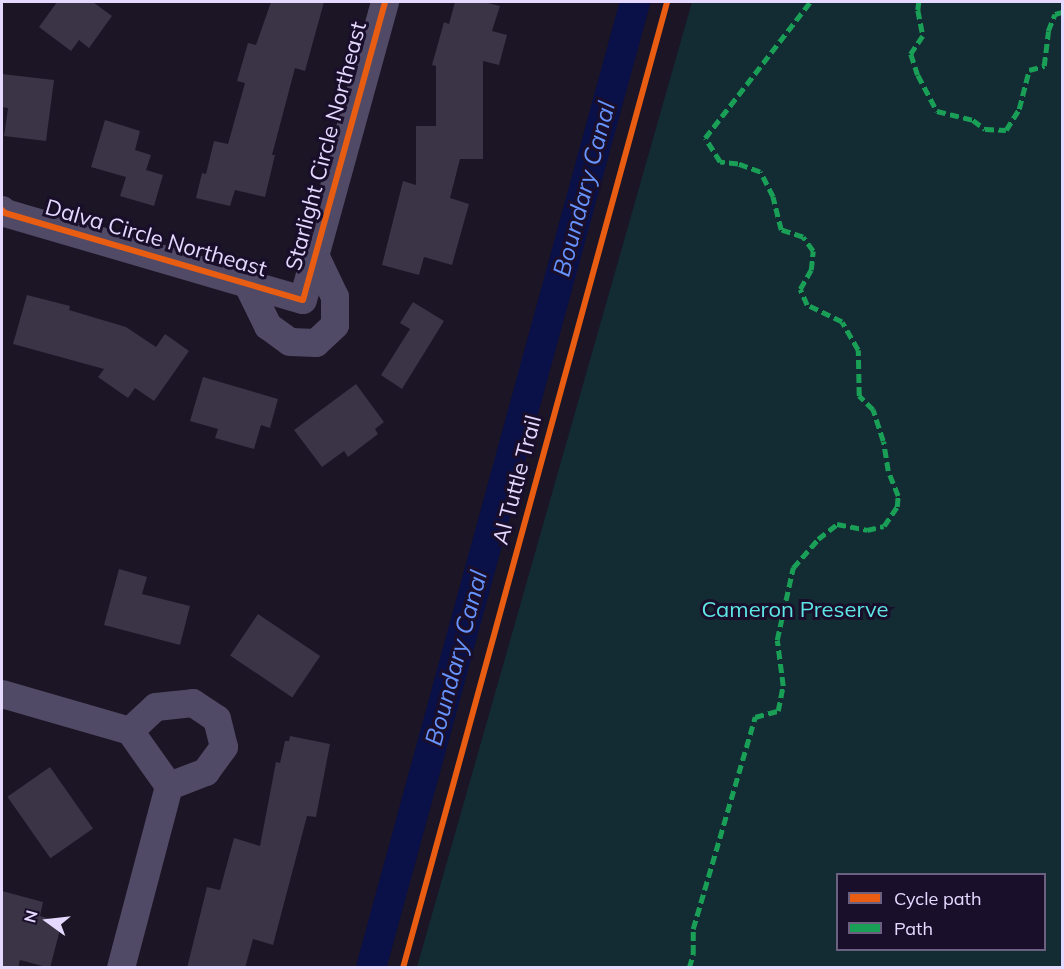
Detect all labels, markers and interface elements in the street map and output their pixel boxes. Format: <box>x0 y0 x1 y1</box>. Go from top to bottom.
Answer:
street label: Starlight Circle Northeast <box>280 19 372 273</box>
water label: Boundary Canal <box>547 98 621 280</box>
street label: Dalva Circle Northeast <box>42 194 270 282</box>
street label: Al Tuttle Trail <box>487 412 547 548</box>
water label: Boundary Canal <box>419 567 493 749</box>
park label: Cameron Preserve <box>701 597 889 623</box>
legend <box>836 873 1046 951</box>
text: Cycle path <box>894 887 981 910</box>
north arrow <box>18 891 78 951</box>
text: N <box>19 908 42 925</box>
text: Path <box>894 917 933 940</box>

